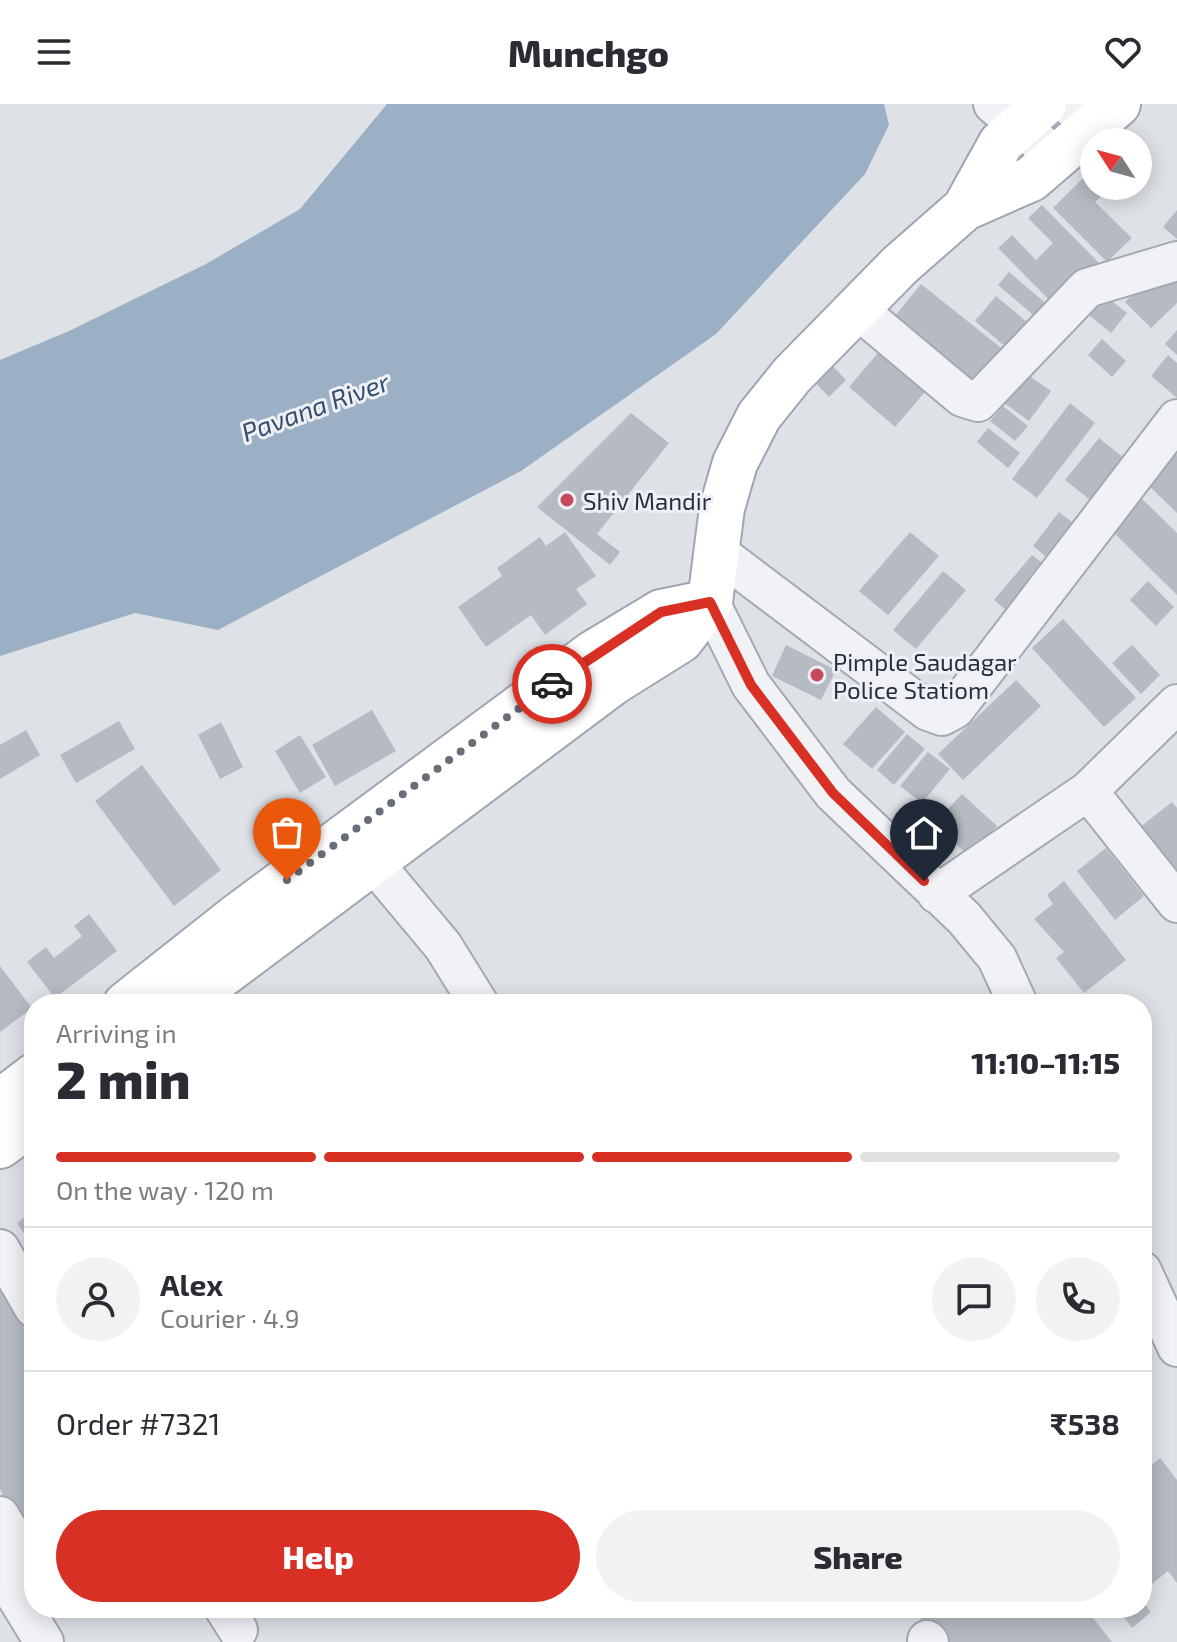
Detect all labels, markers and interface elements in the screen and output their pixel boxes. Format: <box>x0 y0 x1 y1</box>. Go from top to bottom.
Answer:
icon: menu <box>32 30 76 74</box>
icon: heart <box>1101 30 1145 74</box>
text: Munchgo <box>508 31 669 74</box>
north arrow <box>1080 128 1152 200</box>
map controls <box>1080 128 1152 200</box>
water label: Pavana River <box>237 365 394 447</box>
place label: Shiv Mandir <box>583 486 712 515</box>
marker: Shiv Mandir <box>558 491 576 509</box>
courier <box>512 644 592 724</box>
place label: Pimple Saudagar Police Statiom <box>833 647 1017 704</box>
icon: car <box>530 662 574 706</box>
marker: Pimple Saudagar Police Statiom <box>808 666 826 684</box>
pin <box>253 798 321 880</box>
pin <box>890 799 958 881</box>
icon: bag <box>265 810 309 854</box>
icon: home <box>902 811 946 855</box>
text: Arriving in <box>56 1017 177 1048</box>
text: 11:10–11:15 <box>971 1044 1120 1080</box>
text: 2 min <box>56 1047 191 1109</box>
text: On the way · 120 m <box>56 1174 274 1205</box>
button: person <box>56 1257 140 1341</box>
button: chat <box>932 1257 1016 1341</box>
button: phone <box>1036 1257 1120 1341</box>
text: Alex <box>160 1266 223 1302</box>
text: Courier · 4.9 <box>160 1302 300 1333</box>
text: Order #7321 <box>56 1405 221 1441</box>
text: ₹538 <box>1050 1405 1120 1441</box>
button: Help <box>56 1510 580 1602</box>
button: Share <box>596 1510 1120 1602</box>

